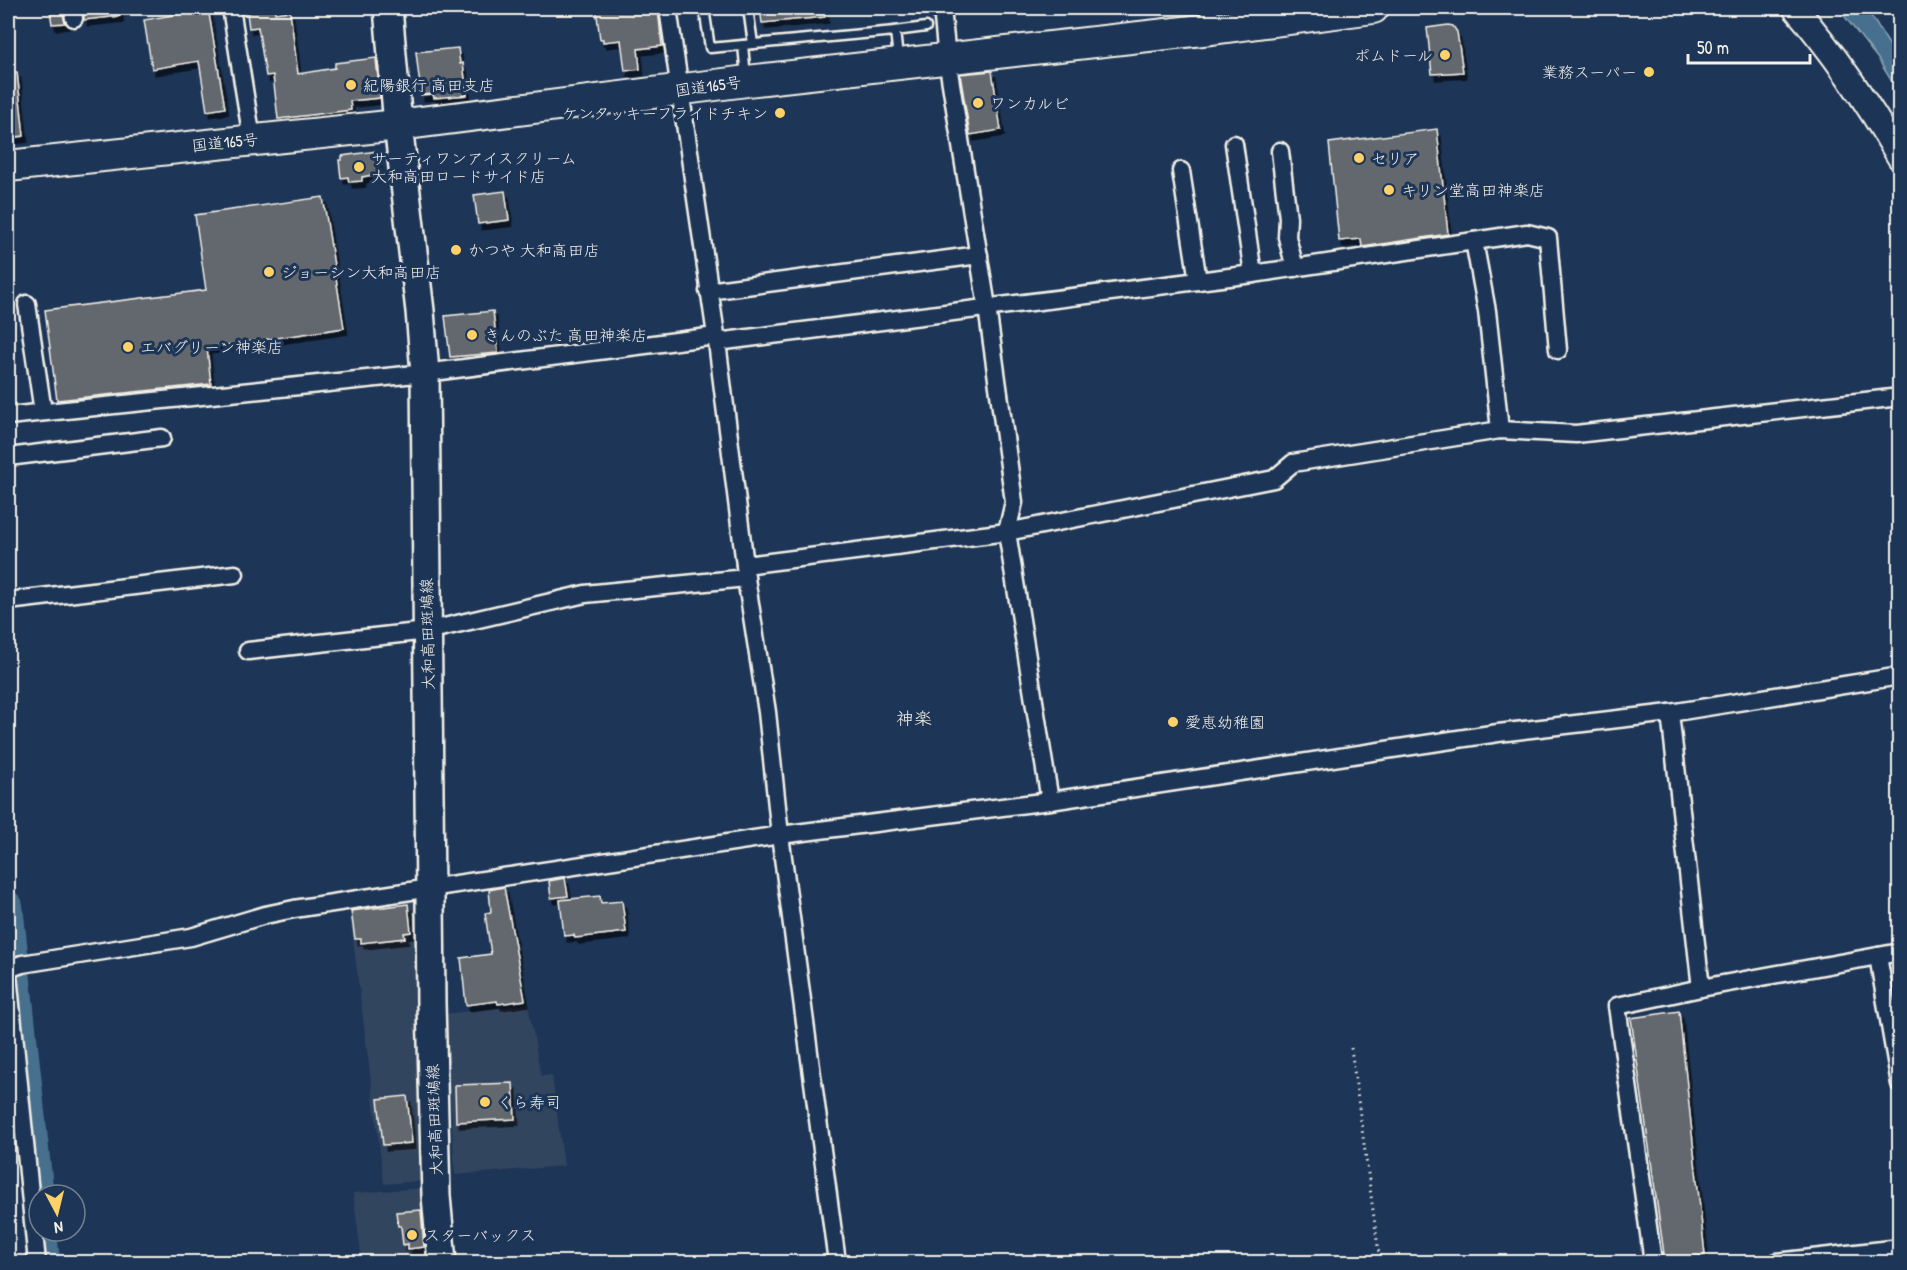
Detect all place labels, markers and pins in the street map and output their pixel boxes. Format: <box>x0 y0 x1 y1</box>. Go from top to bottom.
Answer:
place label: ポムドール <box>1354 44 1433 66</box>
marker: ポムドール <box>1438 48 1452 62</box>
place label: 業務スーパー <box>1542 61 1637 83</box>
marker: 業務スーパー <box>1642 65 1656 79</box>
place label: 紀陽銀行 高田支店 <box>363 74 495 96</box>
marker: 紀陽銀行 高田支店 <box>344 78 358 92</box>
place label: ワンカルビ <box>990 92 1069 114</box>
marker: ワンカルビ <box>971 96 985 110</box>
place label: ケンタッキーフライドチキン <box>562 102 768 124</box>
marker: ケンタッキーフライドチキン <box>773 106 787 120</box>
place label: サーティワンアイスクリーム 大和高田ロードサイド店 <box>371 147 577 187</box>
place label: セリア <box>1371 147 1419 169</box>
marker: セリア <box>1352 151 1366 165</box>
marker: サーティワンアイスクリーム 大和高田ロードサイド店 <box>352 160 366 174</box>
place label: キリン堂高田神楽店 <box>1401 179 1545 201</box>
marker: キリン堂高田神楽店 <box>1382 183 1396 197</box>
place label: かつや 大和高田店 <box>468 239 600 261</box>
marker: かつや 大和高田店 <box>449 243 463 257</box>
place label: ジョーシン大和高田店 <box>281 261 441 283</box>
marker: ジョーシン大和高田店 <box>262 265 276 279</box>
place label: きんのぶた 高田神楽店 <box>484 324 647 346</box>
marker: きんのぶた 高田神楽店 <box>465 328 479 342</box>
place label: エバグリーン神楽店 <box>140 336 283 358</box>
marker: エバグリーン神楽店 <box>121 340 135 354</box>
place label: 愛恵幼稚園 <box>1185 711 1265 733</box>
marker: 愛恵幼稚園 <box>1166 715 1180 729</box>
place label: くら寿司 <box>497 1091 561 1113</box>
marker: くら寿司 <box>478 1095 492 1109</box>
place label: スターバックス <box>424 1224 536 1246</box>
marker: スターバックス <box>405 1228 419 1242</box>

